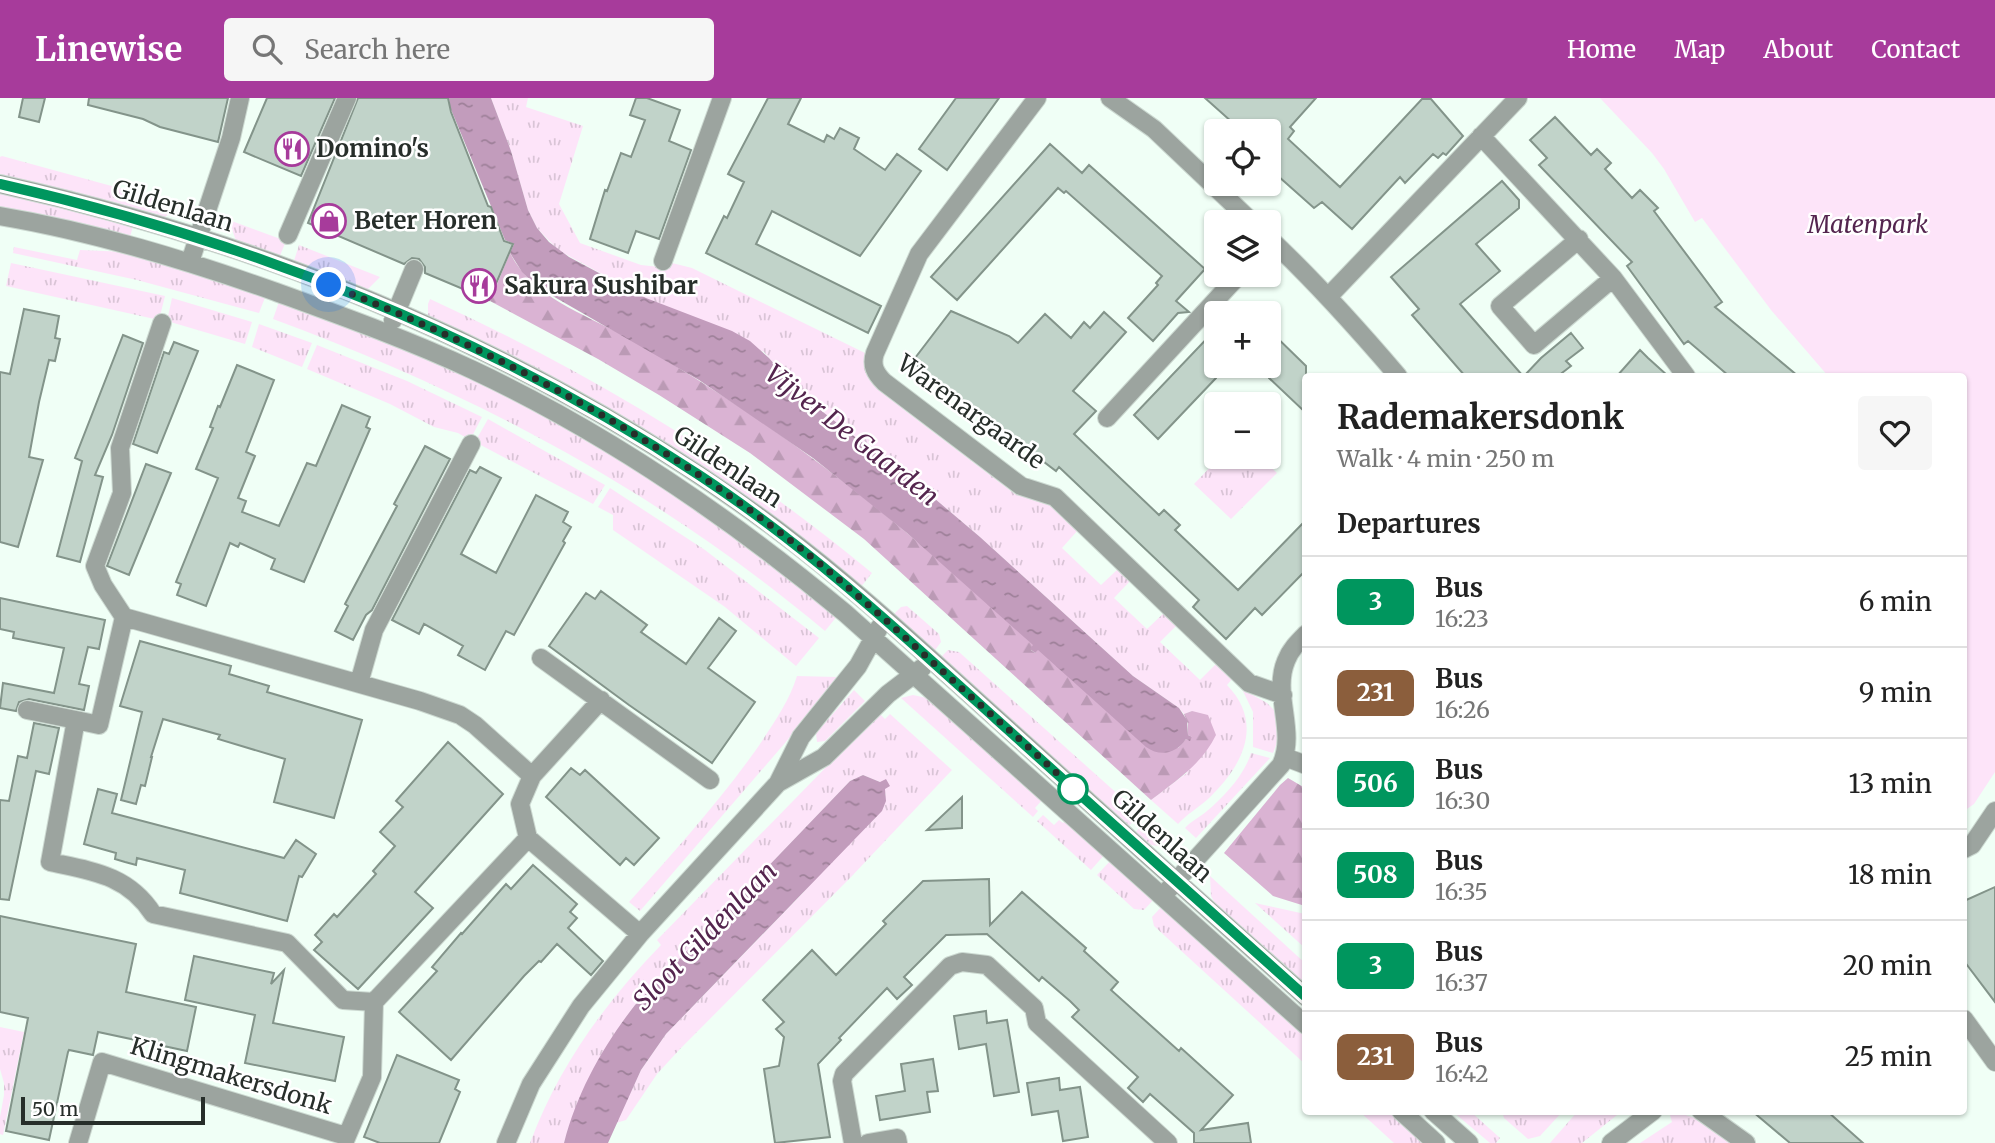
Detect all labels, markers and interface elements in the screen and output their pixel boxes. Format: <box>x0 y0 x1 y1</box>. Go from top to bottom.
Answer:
search box <box>224 18 714 81</box>
text: Linewise <box>35 29 182 70</box>
icon: search <box>248 30 286 68</box>
text: Search here <box>304 33 450 66</box>
text: Home <box>1567 34 1636 65</box>
text: Map <box>1674 34 1725 65</box>
text: About <box>1763 34 1833 65</box>
text: Contact <box>1871 34 1960 65</box>
map controls <box>1204 119 1281 469</box>
button: locate <box>1204 119 1281 196</box>
restaurant icon: Domino's <box>273 130 311 168</box>
place label: Domino's <box>316 133 429 164</box>
street label: Gildenlaan <box>109 172 237 239</box>
shop icon: Beter Horen <box>310 202 348 240</box>
place label: Beter Horen <box>354 205 497 236</box>
park label: Matenpark <box>1807 209 1928 240</box>
button: layers <box>1204 210 1281 287</box>
your location <box>311 267 346 302</box>
restaurant icon: Sakura Sushibar <box>460 267 498 305</box>
place label: Sakura Sushibar <box>504 270 698 301</box>
button: + <box>1204 301 1281 378</box>
street label: Warenargaarde <box>890 347 1051 476</box>
water label: Vijver De Gaarden <box>759 357 946 513</box>
button: − <box>1204 392 1281 469</box>
button: heart <box>1858 396 1932 470</box>
text: Rademakersdonk <box>1337 397 1624 438</box>
street label: Gildenlaan <box>668 419 789 514</box>
text: Walk · 4 min · 250 m <box>1337 444 1554 473</box>
text: Departures <box>1337 507 1481 540</box>
text: Bus <box>1435 571 1483 604</box>
text: 6 min <box>1859 585 1932 618</box>
text: 3 <box>1369 586 1382 617</box>
text: 16:23 <box>1435 604 1489 633</box>
text: Bus <box>1435 662 1483 695</box>
text: 9 min <box>1859 676 1932 709</box>
text: 231 <box>1357 677 1394 708</box>
text: 16:26 <box>1435 695 1490 724</box>
text: Bus <box>1435 753 1483 786</box>
text: 13 min <box>1848 767 1932 800</box>
text: 506 <box>1353 768 1398 799</box>
unlabelled marker <box>1058 774 1088 804</box>
street label: Gildenlaan <box>1106 782 1219 889</box>
text: 16:30 <box>1435 786 1490 815</box>
text: Bus <box>1435 844 1483 877</box>
water label: Sloot Gildenlaan <box>626 855 784 1017</box>
text: 18 min <box>1848 858 1932 891</box>
text: 508 <box>1353 859 1398 890</box>
text: 16:35 <box>1435 877 1488 906</box>
text: Bus <box>1435 935 1483 968</box>
text: 20 min <box>1843 949 1932 982</box>
text: 3 <box>1369 950 1382 981</box>
text: 16:37 <box>1435 968 1488 997</box>
text: Bus <box>1435 1026 1483 1059</box>
street label: Klingmakersdonk <box>127 1030 336 1121</box>
text: 25 min <box>1845 1040 1932 1073</box>
text: 231 <box>1357 1041 1394 1072</box>
text: 16:42 <box>1435 1059 1489 1088</box>
scale bar <box>21 1094 205 1126</box>
text: 50 m <box>32 1097 78 1121</box>

